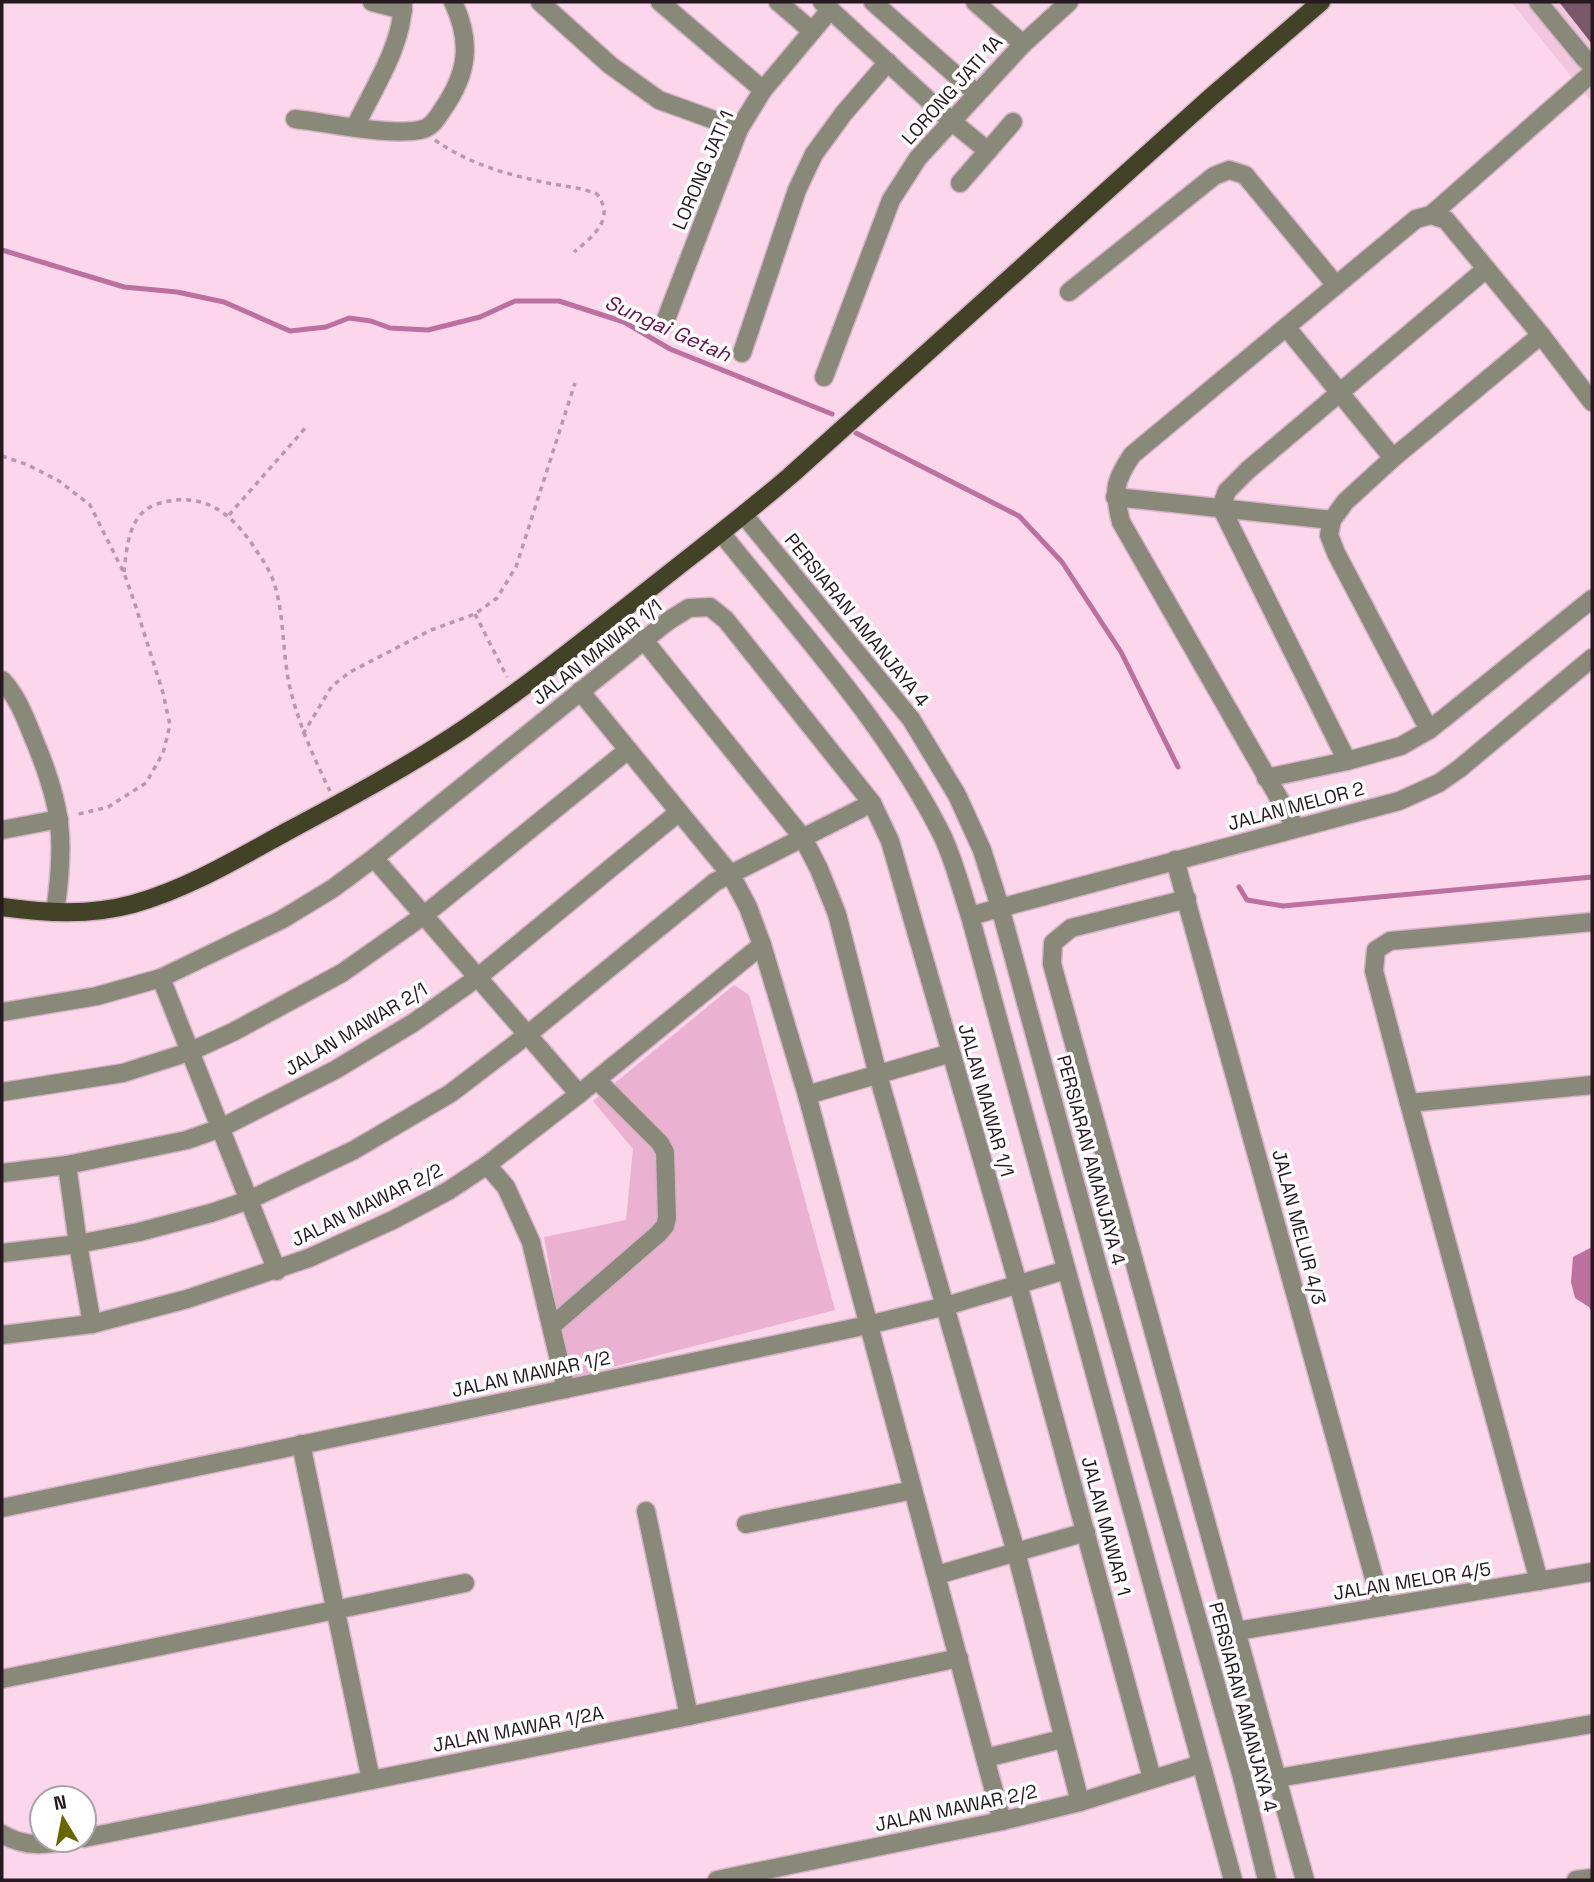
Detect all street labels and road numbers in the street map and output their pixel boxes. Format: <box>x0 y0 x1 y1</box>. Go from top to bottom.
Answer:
street label: LORONG JATI 1A <box>896 30 1008 150</box>
street label: LORONG JATI 1 <box>667 107 739 233</box>
street label: PERSIARAN AMANJAYA 4 <box>779 528 935 712</box>
street label: JALAN MAWAR 1/1 <box>527 593 667 711</box>
street label: JALAN MELOR 2 <box>1225 776 1367 836</box>
street label: JALAN MAWAR 2/1 <box>280 977 432 1081</box>
street label: JALAN MAWAR 1/1 <box>952 1020 1020 1180</box>
street label: PERSIARAN AMANJAYA 4 <box>1051 1052 1131 1268</box>
street label: JALAN MELUR 4/3 <box>1266 1147 1332 1307</box>
street label: JALAN MAWAR 2/2 <box>287 1158 447 1252</box>
street label: JALAN MAWAR 1/2 <box>449 1345 613 1403</box>
street label: JALAN MAWAR 1 <box>1075 1454 1137 1598</box>
street label: JALAN MELOR 4/5 <box>1331 1556 1493 1606</box>
street label: PERSIARAN AMANJAYA 4 <box>1203 1599 1283 1815</box>
street label: JALAN MAWAR 1/2A <box>430 1700 606 1758</box>
street label: JALAN MAWAR 2/2 <box>873 1779 1039 1837</box>

